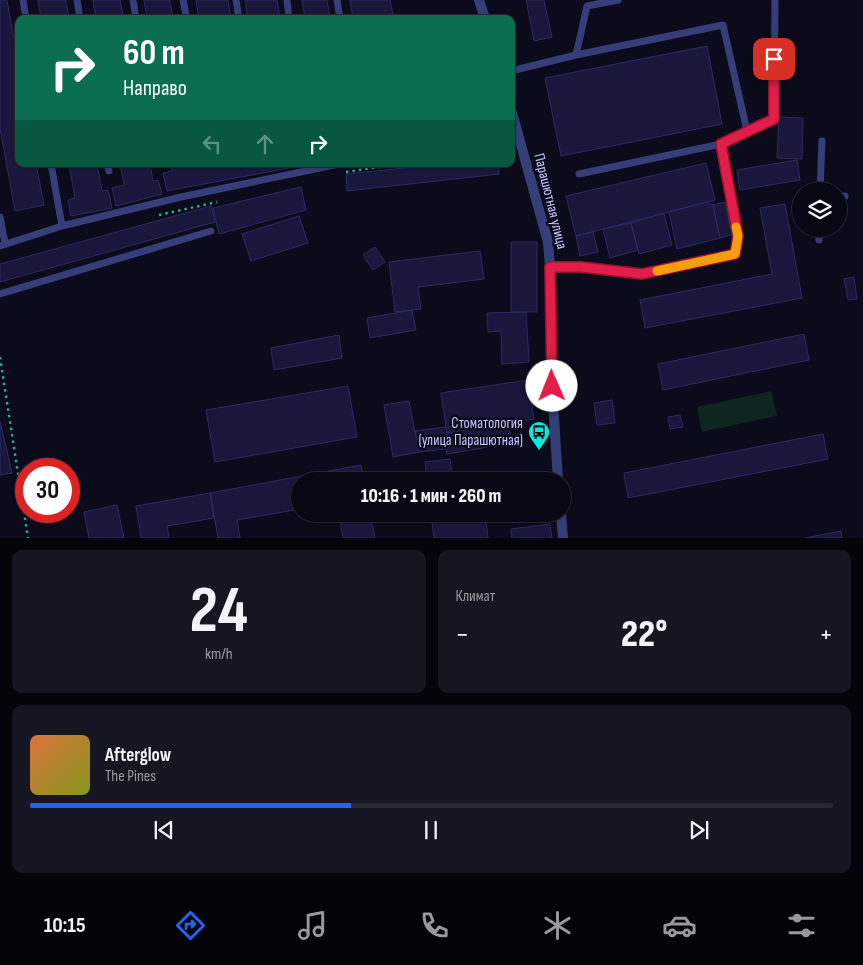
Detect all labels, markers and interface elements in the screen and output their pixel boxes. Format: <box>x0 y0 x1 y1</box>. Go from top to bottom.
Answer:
text: 60 m <box>123 32 185 75</box>
icon: right <box>40 35 105 100</box>
pin <box>753 38 795 80</box>
icon: arrive <box>760 45 788 73</box>
text: Направо <box>123 75 187 102</box>
icon: left <box>198 130 226 158</box>
icon: ahead <box>251 130 279 158</box>
icon: right <box>304 130 332 158</box>
street label: Парашютная улица <box>529 151 572 251</box>
map controls <box>792 182 847 237</box>
button: layers <box>792 182 847 237</box>
position arrow <box>525 359 577 411</box>
place label: Стоматология (улица Парашютная) <box>418 414 523 450</box>
bus stop icon: Стоматология (улица Парашютная) <box>527 420 551 451</box>
speed limit sign: 30 <box>15 458 80 523</box>
text: 10:16 · 1 мин · 260 m <box>361 485 501 508</box>
text: 24 <box>190 573 248 651</box>
text: Климат <box>456 587 495 606</box>
text: 22° <box>621 612 667 657</box>
text: − <box>456 618 469 651</box>
text: + <box>819 618 833 651</box>
text: km/h <box>205 645 233 664</box>
text: Afterglow <box>105 744 171 767</box>
text: The Pines <box>105 767 156 786</box>
icon: previous <box>150 816 178 844</box>
icon: pause <box>417 816 445 844</box>
icon: next <box>685 816 713 844</box>
icon: directions <box>173 908 208 943</box>
icon: music <box>295 908 330 943</box>
icon: phone <box>417 908 452 943</box>
icon: climate <box>540 908 575 943</box>
icon: car <box>662 908 697 943</box>
icon: filters <box>784 908 819 943</box>
text: 10:15 <box>44 912 86 939</box>

